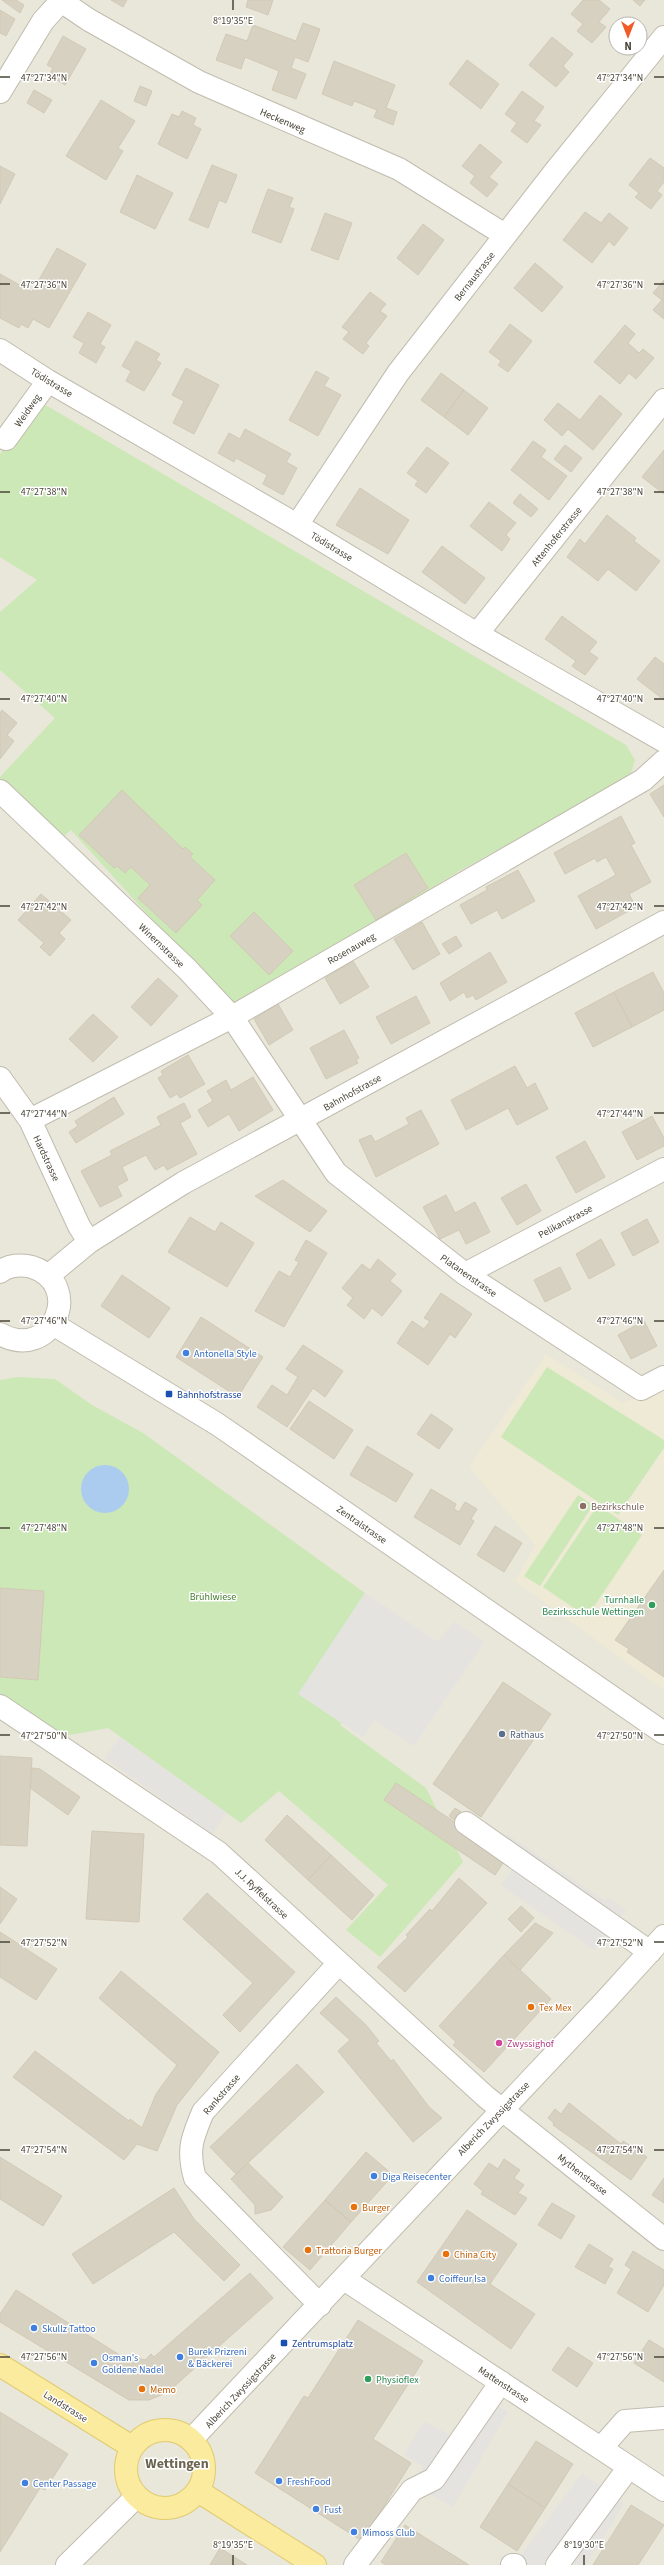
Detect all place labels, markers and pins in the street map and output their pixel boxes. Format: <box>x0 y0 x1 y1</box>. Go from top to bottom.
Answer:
place label: Antonella Style <box>194 1347 257 1361</box>
marker: Antonella Style <box>181 1348 191 1358</box>
place label: Bahnhofstrasse <box>177 1388 242 1402</box>
marker: Bahnhofstrasse <box>164 1389 174 1399</box>
place label: Bezirkschule <box>591 1500 644 1514</box>
marker: Bezirkschule <box>578 1501 588 1511</box>
place label: Turnhalle Bezirksschule Wettingen <box>542 1593 644 1619</box>
marker: Turnhalle Bezirksschule Wettingen <box>647 1600 657 1610</box>
place label: Rathaus <box>510 1728 544 1742</box>
marker: Rathaus <box>497 1729 507 1739</box>
place label: Tex Mex <box>539 2001 572 2015</box>
marker: Tex Mex <box>526 2002 536 2012</box>
place label: Zwyssighof <box>507 2037 555 2051</box>
marker: Zwyssighof <box>494 2038 504 2048</box>
place label: Diga Reisecenter <box>382 2170 452 2184</box>
marker: Diga Reisecenter <box>369 2171 379 2181</box>
place label: Burger <box>362 2201 391 2215</box>
marker: Burger <box>349 2202 359 2212</box>
place label: Trattoria Burger <box>316 2244 382 2258</box>
marker: Trattoria Burger <box>303 2245 313 2255</box>
place label: China City <box>454 2248 497 2262</box>
marker: China City <box>441 2249 451 2259</box>
place label: Coiffeur Isa <box>439 2272 486 2286</box>
marker: Coiffeur Isa <box>426 2273 436 2283</box>
place label: Skullz Tattoo <box>42 2322 96 2336</box>
marker: Skullz Tattoo <box>29 2323 39 2333</box>
place label: Zentrumsplatz <box>292 2337 353 2351</box>
marker: Zentrumsplatz <box>279 2338 289 2348</box>
place label: Burek Prizreni & Bäckerei <box>188 2345 247 2371</box>
place label: Osman's Goldene Nadel <box>102 2351 164 2377</box>
marker: Burek Prizreni & Bäckerei <box>175 2352 185 2362</box>
marker: Osman's Goldene Nadel <box>89 2358 99 2368</box>
place label: Physioflex <box>376 2373 419 2387</box>
marker: Physioflex <box>363 2374 373 2384</box>
place label: Memo <box>150 2383 176 2397</box>
marker: Memo <box>137 2384 147 2394</box>
place label: FreshFood <box>287 2475 331 2489</box>
marker: FreshFood <box>274 2476 284 2486</box>
place label: Center Passage <box>33 2477 96 2491</box>
marker: Center Passage <box>20 2478 30 2488</box>
place label: Fust <box>324 2503 342 2517</box>
marker: Fust <box>311 2504 321 2514</box>
place label: Mimoss Club <box>362 2526 415 2540</box>
marker: Mimoss Club <box>349 2527 359 2537</box>

